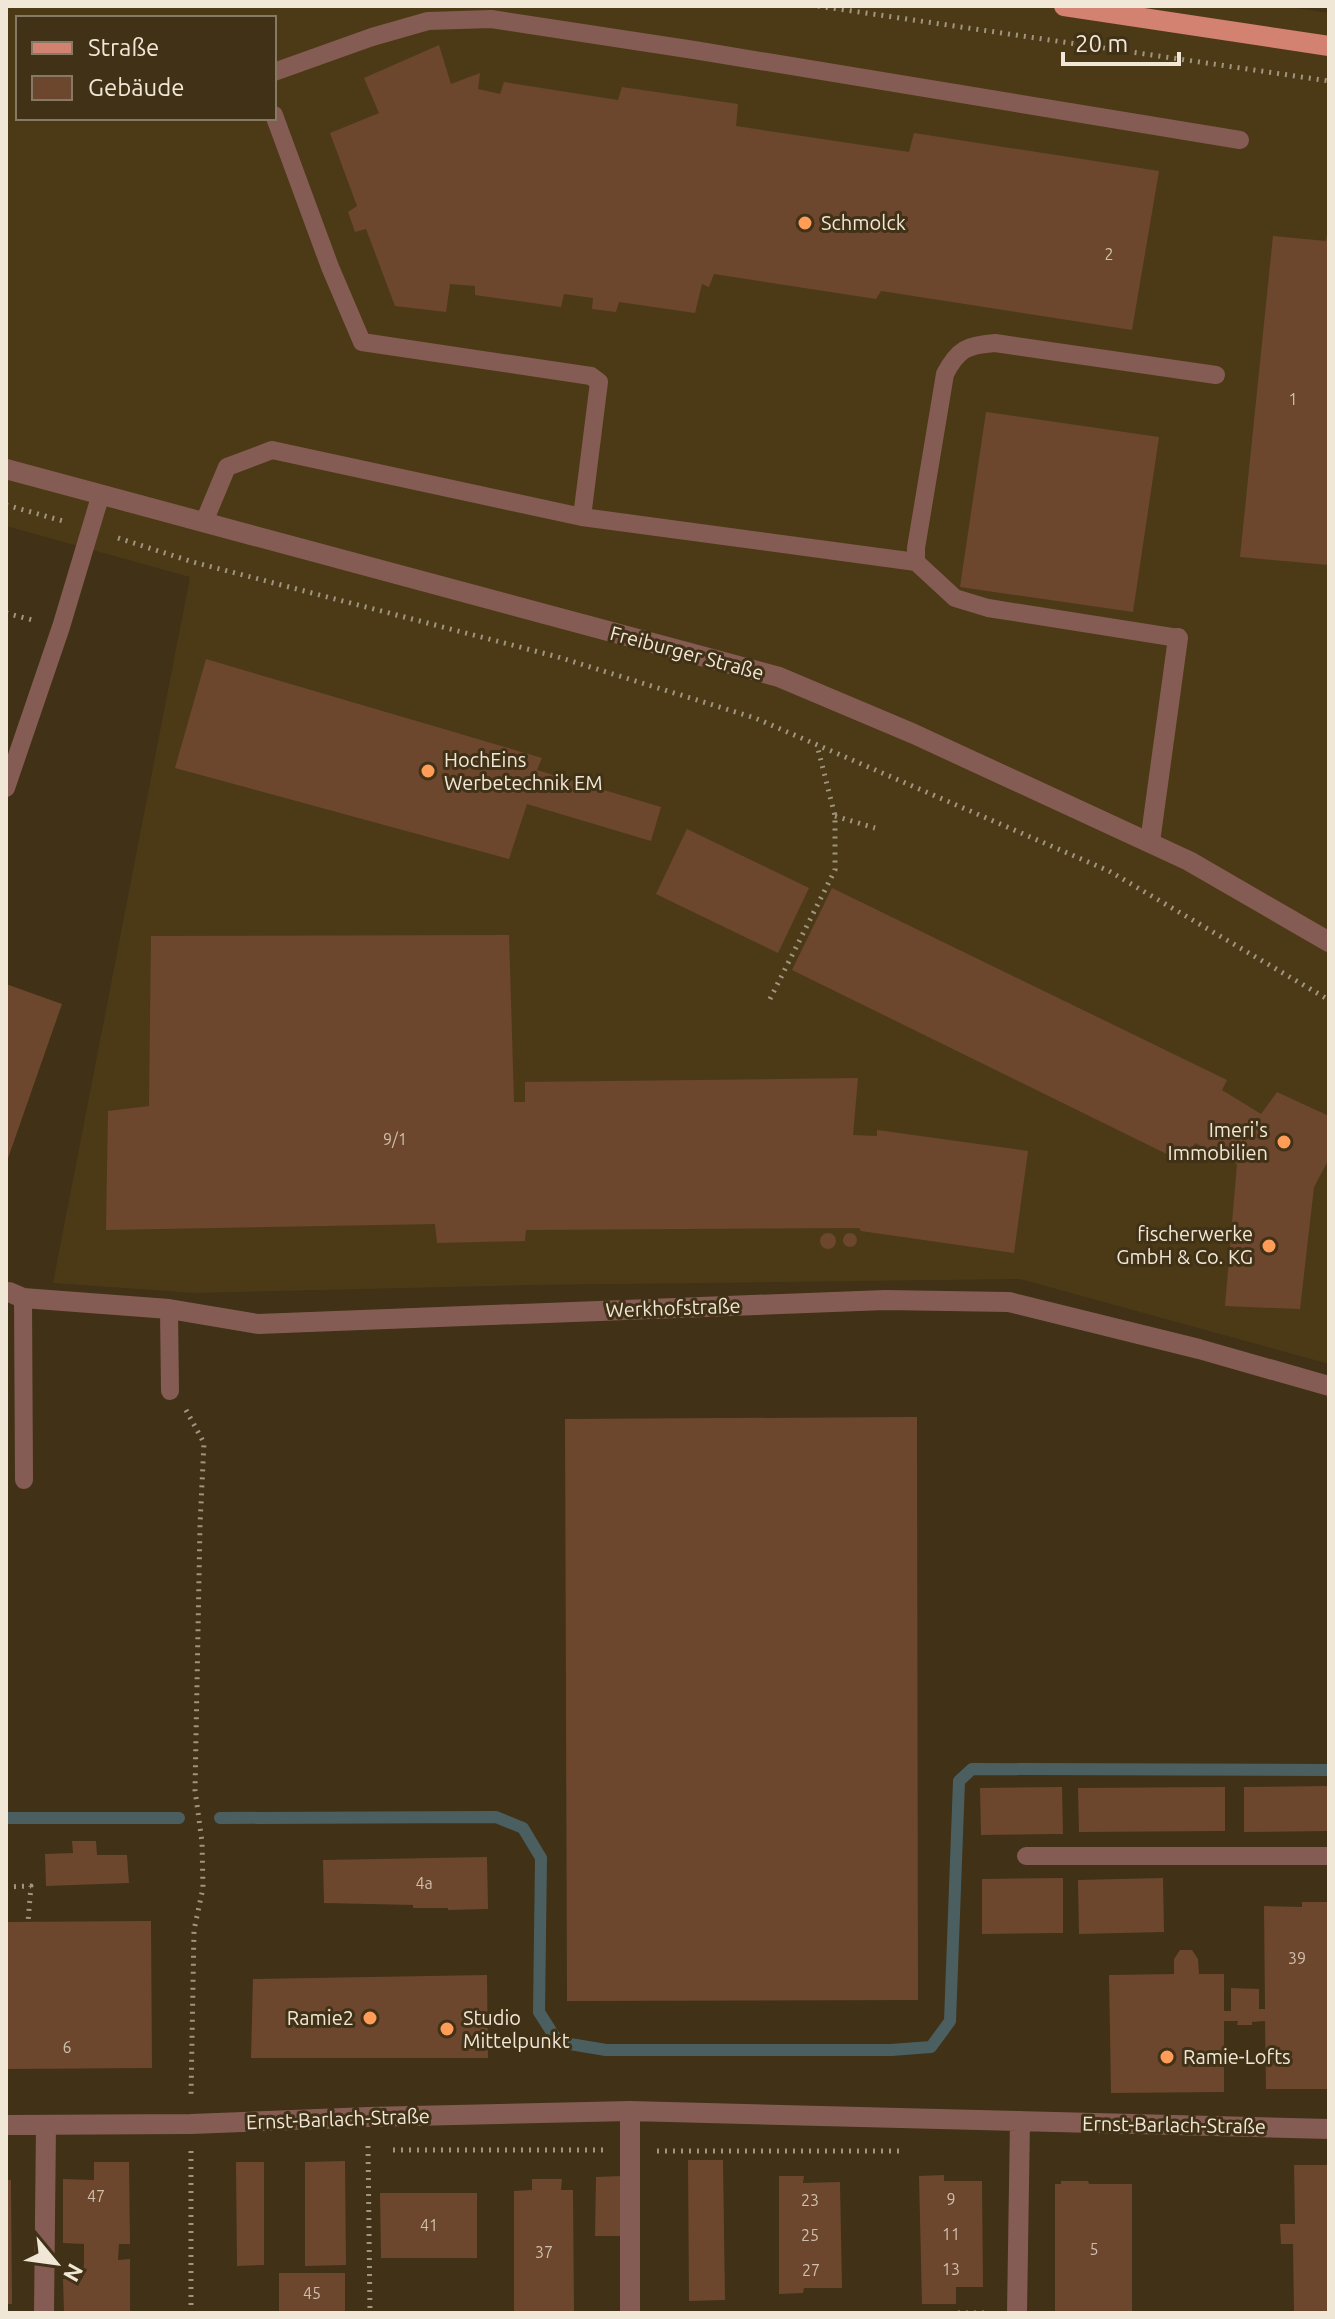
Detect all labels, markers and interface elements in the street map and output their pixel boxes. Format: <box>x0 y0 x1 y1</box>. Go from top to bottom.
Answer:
legend <box>16 16 276 120</box>
scale bar <box>1063 16 1179 66</box>
text: 20 m <box>1075 30 1128 57</box>
text: Straße <box>88 34 159 61</box>
text: Gebäude <box>88 74 185 101</box>
place label: Schmolck <box>821 211 906 234</box>
marker: Schmolck <box>796 214 814 232</box>
house number: 2 <box>1104 245 1114 263</box>
house number: 1 <box>1288 390 1298 408</box>
street label: Freiburger Straße <box>608 621 767 684</box>
place label: HochEins Werbetechnik EM <box>444 748 603 794</box>
marker: HochEins Werbetechnik EM <box>419 762 437 780</box>
place label: Imeri's Immobilien <box>1168 1118 1268 1164</box>
house number: 9/1 <box>383 1130 407 1148</box>
marker: Imeri's Immobilien <box>1275 1133 1293 1151</box>
place label: fischerwerke GmbH & Co. KG <box>1116 1222 1253 1268</box>
marker: fischerwerke GmbH & Co. KG <box>1260 1237 1278 1255</box>
street label: Werkhofstraße <box>605 1294 741 1321</box>
house number: 4a <box>415 1874 433 1892</box>
house number: 39 <box>1288 1949 1306 1967</box>
place label: Ramie2 <box>287 2006 354 2029</box>
place label: Studio Mittelpunkt <box>463 2006 570 2052</box>
marker: Ramie2 <box>361 2009 379 2027</box>
marker: Studio Mittelpunkt <box>438 2020 456 2038</box>
house number: 6 <box>62 2038 72 2056</box>
place label: Ramie-Lofts <box>1183 2045 1291 2068</box>
marker: Ramie-Lofts <box>1158 2048 1176 2066</box>
street label: Ernst-Barlach-Straße <box>246 2104 430 2133</box>
street label: Ernst-Barlach-Straße <box>1082 2111 1266 2138</box>
house number: 47 <box>87 2187 105 2205</box>
house number: 9 <box>946 2190 956 2208</box>
house number: 23 <box>801 2191 819 2209</box>
house number: 41 <box>420 2216 438 2234</box>
north arrow <box>16 2223 96 2303</box>
house number: 11 <box>942 2225 960 2243</box>
house number: 25 <box>801 2226 819 2244</box>
house number: 5 <box>1089 2240 1099 2258</box>
house number: 37 <box>535 2243 553 2261</box>
text: N <box>59 2260 89 2286</box>
house number: 13 <box>942 2260 960 2278</box>
house number: 27 <box>802 2261 820 2279</box>
house number: 45 <box>303 2284 321 2302</box>

